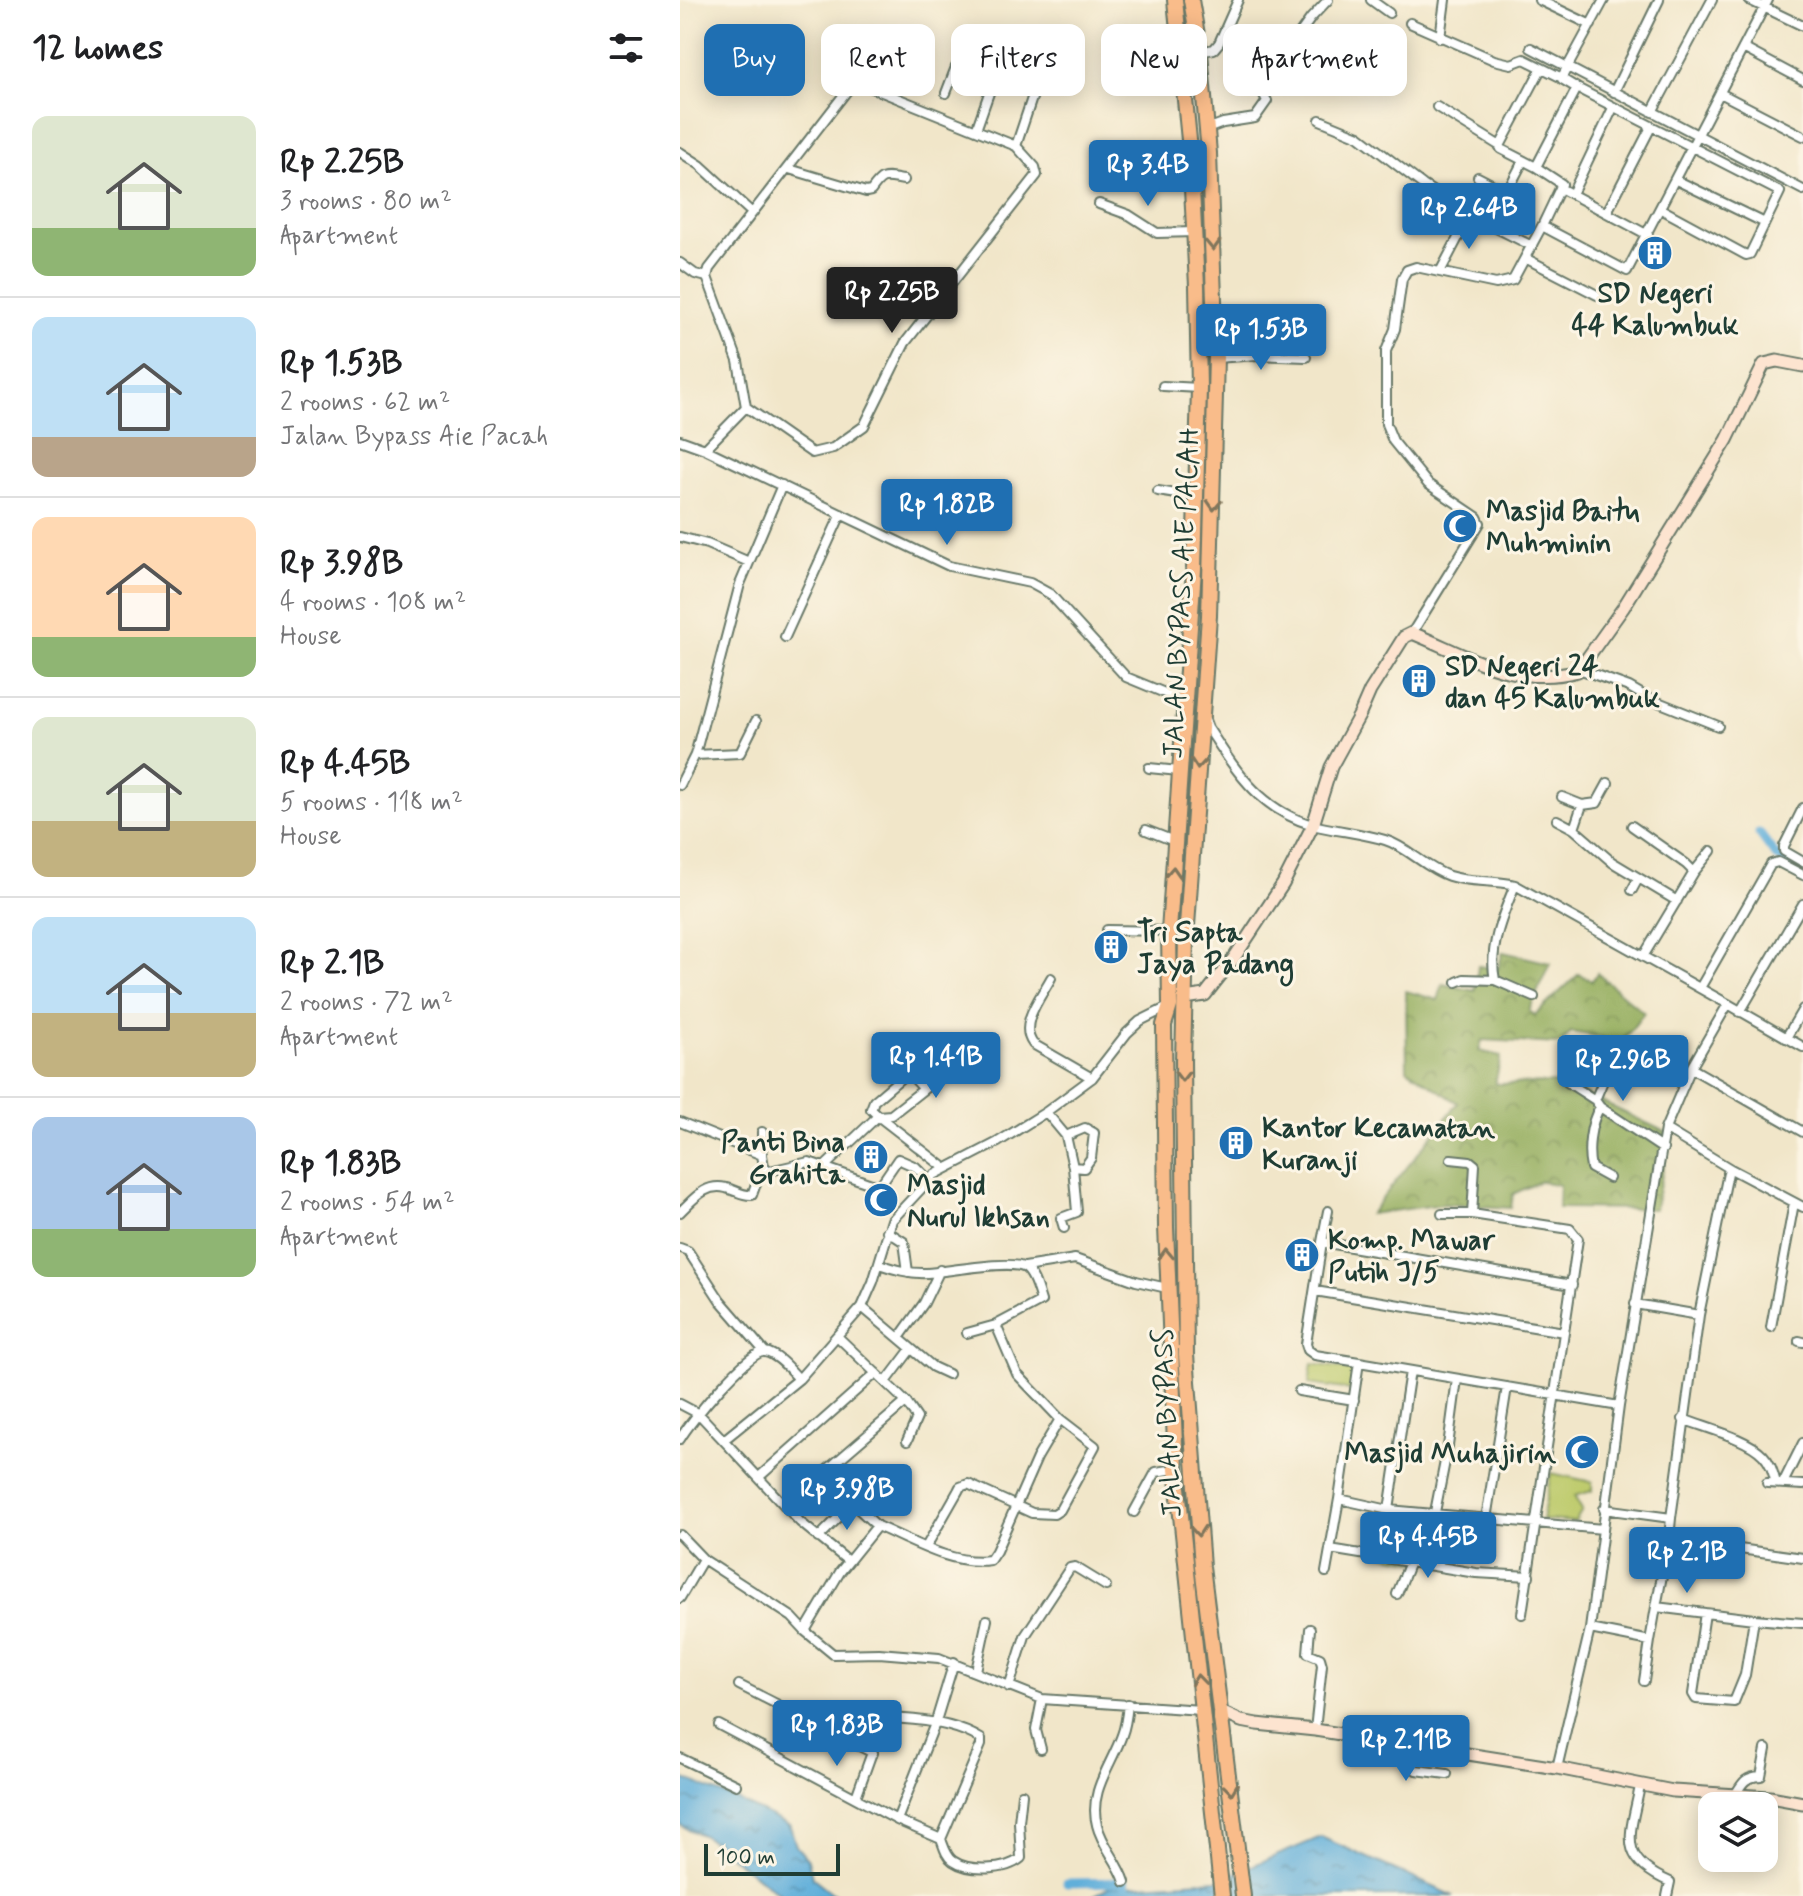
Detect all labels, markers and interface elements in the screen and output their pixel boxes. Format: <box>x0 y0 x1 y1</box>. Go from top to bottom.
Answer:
chip: Buy <box>704 24 805 96</box>
chip: Rent <box>821 24 935 96</box>
chip: Filters <box>951 24 1085 96</box>
chip: New <box>1101 24 1207 96</box>
chip: Apartment <box>1223 24 1407 96</box>
text: 12 homes <box>32 26 163 71</box>
icon: filters <box>604 26 648 70</box>
text: Rp 2.25B <box>280 140 404 185</box>
pin: Rp 3.4B <box>1074 140 1222 208</box>
icon: home <box>96 148 192 244</box>
text: Rp 3.4B <box>1107 149 1189 183</box>
pin: Rp 2.64B <box>1386 183 1552 251</box>
text: 3 rooms · 80 m² <box>280 185 452 219</box>
text: Rp 2.64B <box>1420 192 1518 226</box>
text: Apartment <box>280 219 398 253</box>
building icon: SD Negeri 44 Kalumbuk <box>1636 234 1674 272</box>
one-way arrow <box>1204 239 1222 252</box>
pin: Rp 2.25B <box>809 267 975 335</box>
text: Rp 2.25B <box>845 276 939 310</box>
place label: SD Negeri 44 Kalumbuk <box>1571 276 1739 345</box>
pin: Rp 1.53B <box>1178 304 1344 372</box>
text: Rp 1.53B <box>1214 313 1308 347</box>
text: Rp 1.53B <box>280 341 402 386</box>
icon: home <box>96 349 192 445</box>
text: 2 rooms · 62 m² <box>280 386 450 420</box>
text: Jalan Bypass Aie Pacah <box>280 420 548 454</box>
street label: JALAN BYPASS AIE PACAH <box>1155 427 1210 760</box>
pin: Rp 1.82B <box>864 479 1030 547</box>
text: Rp 1.82B <box>899 488 995 522</box>
place label: Masjid Baitu Muhminin <box>1486 494 1639 563</box>
one-way arrow <box>1205 499 1222 512</box>
mosque icon: Masjid Baitu Muhminin <box>1441 507 1479 545</box>
text: Rp 3.98B <box>280 541 403 586</box>
icon: home <box>96 549 192 645</box>
text: 4 rooms · 108 m² <box>280 586 466 620</box>
text: House <box>280 620 341 654</box>
place label: SD Negeri 24 dan 45 Kalumbuk <box>1445 649 1660 718</box>
building icon: SD Negeri 24 dan 45 Kalumbuk <box>1400 662 1438 700</box>
text: Rp 4.45B <box>280 741 410 786</box>
icon: home <box>96 749 192 845</box>
one-way arrow <box>1190 758 1207 771</box>
text: 5 rooms · 118 m² <box>280 786 463 820</box>
text: House <box>280 820 341 854</box>
one-way arrow <box>1164 865 1181 878</box>
place label: Tri Sapta Jaya Padang <box>1137 915 1294 987</box>
building icon: Tri Sapta Jaya Padang <box>1092 928 1130 966</box>
text: Rp 2.1B <box>280 941 384 986</box>
icon: home <box>96 949 192 1045</box>
text: 2 rooms · 72 m² <box>280 986 453 1020</box>
text: Apartment <box>280 1020 398 1054</box>
pin: Rp 1.41B <box>853 1032 1019 1100</box>
pin: Rp 2.96B <box>1540 1035 1706 1103</box>
text: Rp 1.41B <box>889 1041 983 1075</box>
text: Rp 2.96B <box>1575 1044 1671 1078</box>
one-way arrow <box>1174 1070 1191 1083</box>
place label: Kantor Kecamatan Kuranji <box>1262 1111 1496 1180</box>
building icon: Kantor Kecamatan Kuranji <box>1217 1124 1255 1162</box>
place label: Panti Bina Grahita <box>721 1125 846 1194</box>
building icon: Panti Bina Grahita <box>852 1138 890 1176</box>
text: Rp 1.83B <box>280 1141 401 1186</box>
icon: home <box>96 1149 192 1245</box>
place label: Masjid Nurul Ikhsan <box>907 1168 1050 1237</box>
mosque icon: Masjid Nurul Ikhsan <box>862 1181 900 1219</box>
text: 2 rooms · 54 m² <box>280 1186 455 1220</box>
text: Apartment <box>280 1220 398 1254</box>
place label: Komp. Mawar Putih J/5 <box>1328 1223 1496 1292</box>
building icon: Komp. Mawar Putih J/5 <box>1283 1236 1321 1274</box>
one-way arrow <box>1158 1247 1175 1260</box>
street label: JALAN BYPASS <box>1145 1327 1192 1518</box>
mosque icon: Masjid Muhajirin <box>1563 1433 1601 1471</box>
place label: Masjid Muhajirin <box>1344 1436 1557 1473</box>
pin: Rp 3.98B <box>764 1464 930 1532</box>
text: Rp 3.98B <box>800 1473 894 1507</box>
pin: Rp 4.45B <box>1345 1512 1511 1580</box>
text: Rp 4.45B <box>1378 1521 1478 1555</box>
one-way arrow <box>1190 1525 1207 1538</box>
pin: Rp 2.1B <box>1613 1527 1761 1595</box>
text: Rp 2.1B <box>1647 1536 1727 1570</box>
one-way arrow <box>1189 1673 1206 1686</box>
pin: Rp 1.83B <box>754 1700 920 1768</box>
text: Rp 1.83B <box>791 1709 883 1743</box>
pin: Rp 2.11B <box>1323 1715 1489 1783</box>
text: Rp 2.11B <box>1361 1724 1451 1758</box>
one-way arrow <box>1222 1783 1239 1796</box>
map controls <box>1698 1792 1778 1872</box>
button: layers <box>1698 1792 1778 1872</box>
scale bar <box>704 1840 840 1876</box>
text: 100 m <box>716 1844 775 1872</box>

